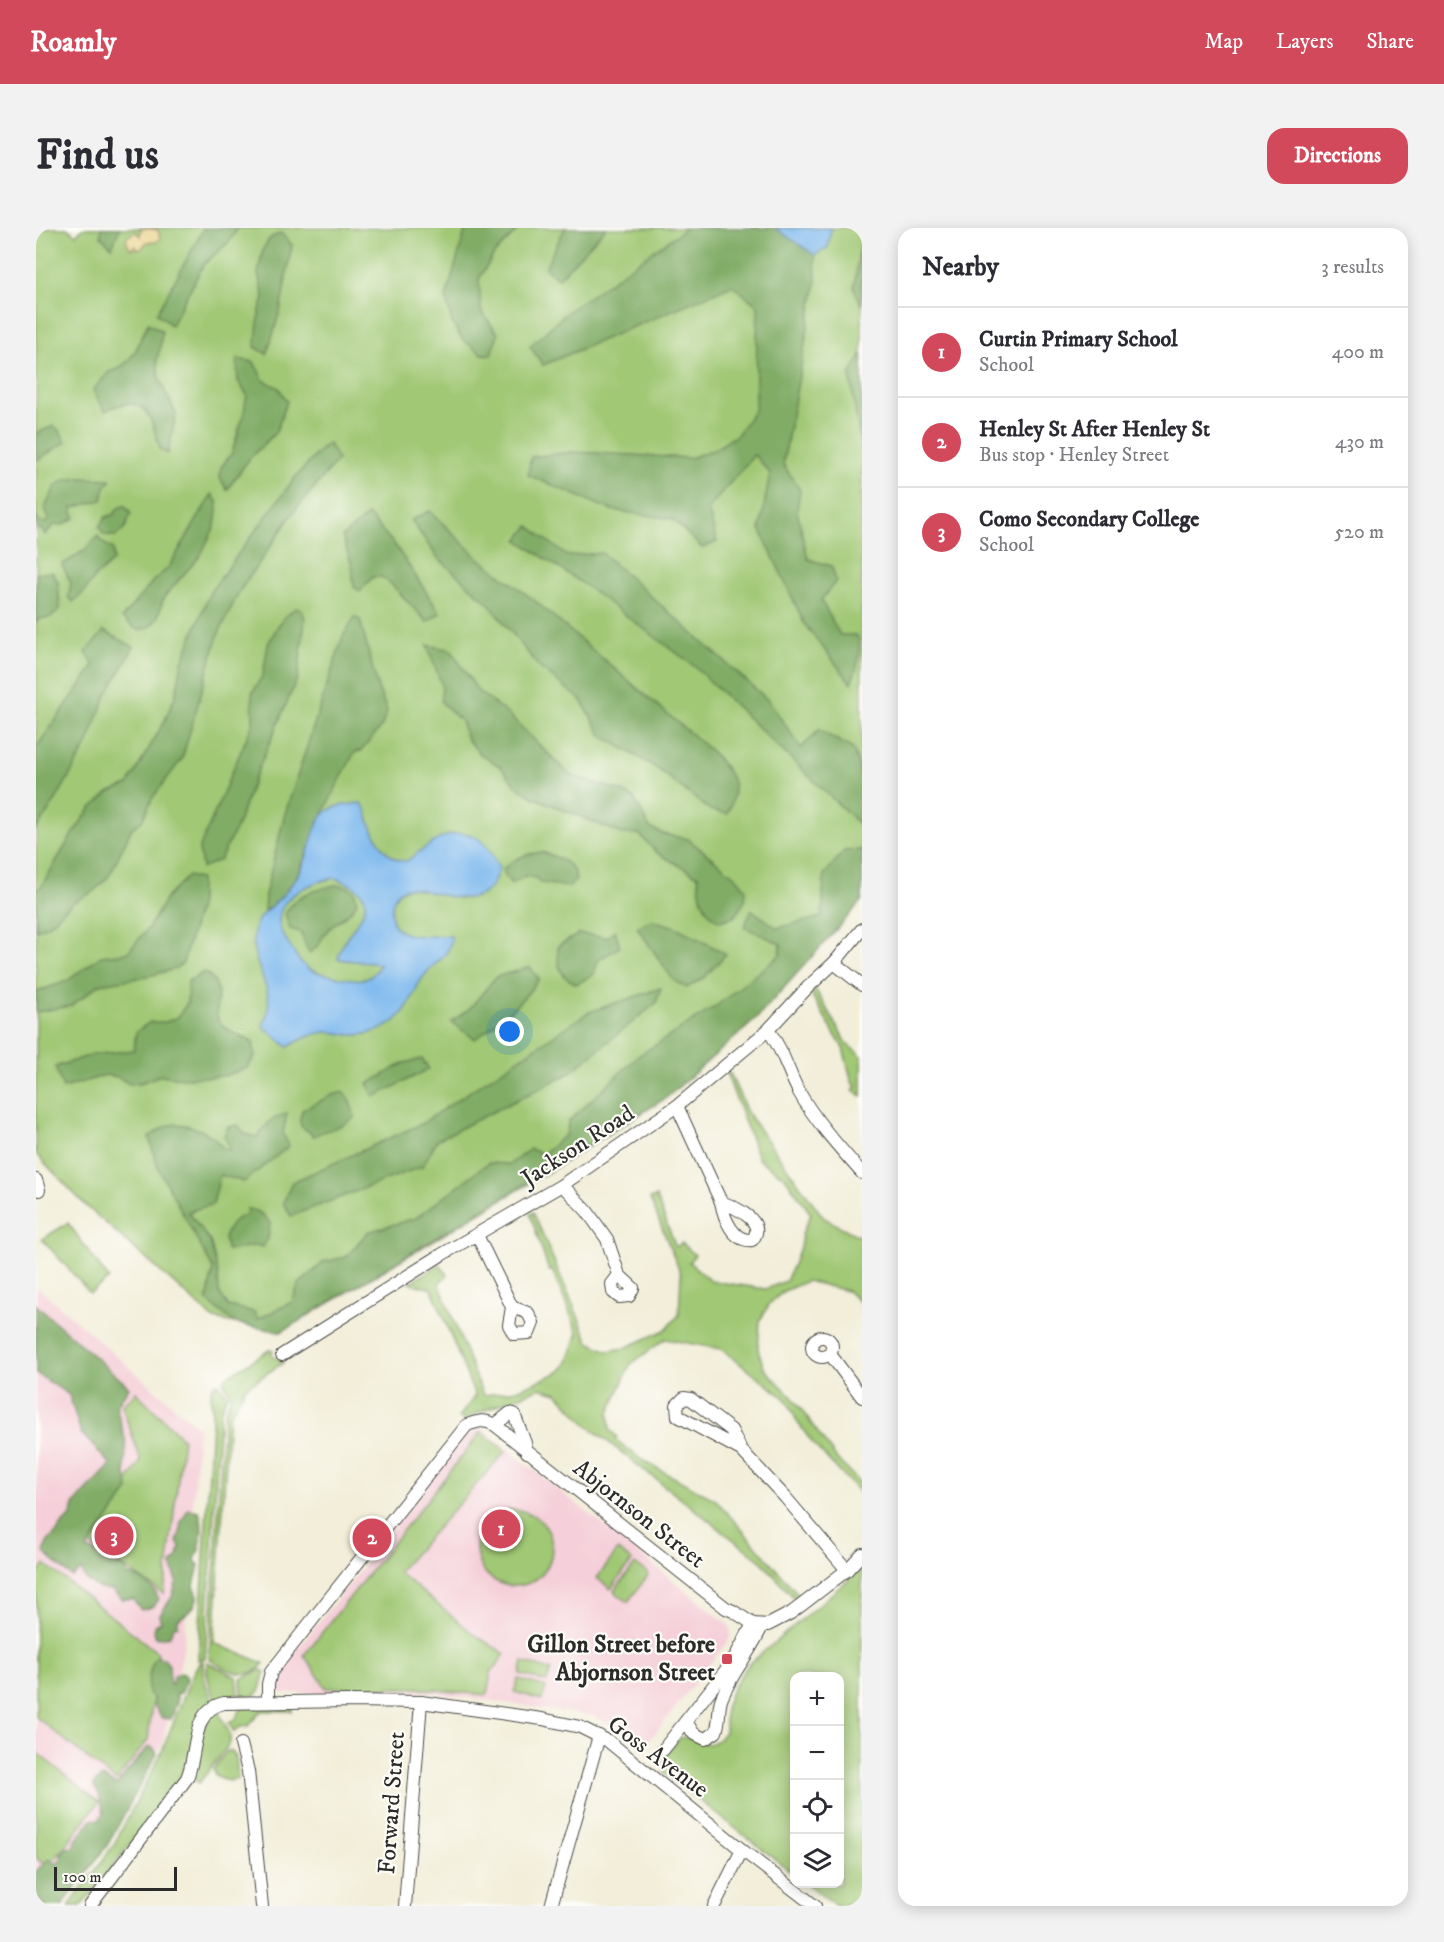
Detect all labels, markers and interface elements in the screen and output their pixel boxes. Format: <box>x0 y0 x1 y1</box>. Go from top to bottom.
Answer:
text: Roamly <box>30 25 116 60</box>
text: Map <box>1204 29 1243 55</box>
text: Layers <box>1276 29 1334 55</box>
text: Share <box>1367 29 1414 55</box>
button: Directions <box>1267 128 1408 184</box>
text: Find us <box>36 130 159 182</box>
text: Nearby <box>922 251 999 284</box>
text: 3 results <box>1321 255 1384 280</box>
text: Curtin Primary School <box>979 326 1178 353</box>
text: 1 <box>938 340 945 365</box>
text: 400 m <box>1332 340 1384 365</box>
text: School <box>979 353 1034 378</box>
text: Henley St After Henley St <box>979 416 1210 443</box>
text: 2 <box>937 430 946 455</box>
text: 430 m <box>1335 430 1384 455</box>
text: Bus stop · Henley Street <box>979 443 1169 468</box>
text: Como Secondary College <box>979 506 1199 533</box>
text: 3 <box>938 520 945 545</box>
text: 520 m <box>1334 520 1384 545</box>
text: School <box>979 533 1034 558</box>
your location <box>495 1017 524 1046</box>
street label: Jackson Road <box>514 1098 640 1195</box>
street label: Abjornson Street <box>567 1453 711 1575</box>
pin: 1 <box>482 1506 520 1552</box>
pin: 3 <box>94 1514 134 1558</box>
pin: 2 <box>352 1516 392 1560</box>
place label: Gillon Street before Abjornson Street <box>527 1630 715 1688</box>
marker: Gillon Street before Abjornson Street <box>720 1652 734 1666</box>
map controls <box>790 1672 844 1888</box>
button: + <box>790 1672 844 1726</box>
street label: Goss Avenue <box>602 1709 715 1805</box>
button: − <box>790 1726 844 1780</box>
street label: Forward Street <box>372 1730 412 1875</box>
button: locate <box>790 1780 844 1834</box>
button: layers <box>790 1834 844 1888</box>
scale bar <box>54 1864 177 1892</box>
text: 100 m <box>63 1867 102 1887</box>

